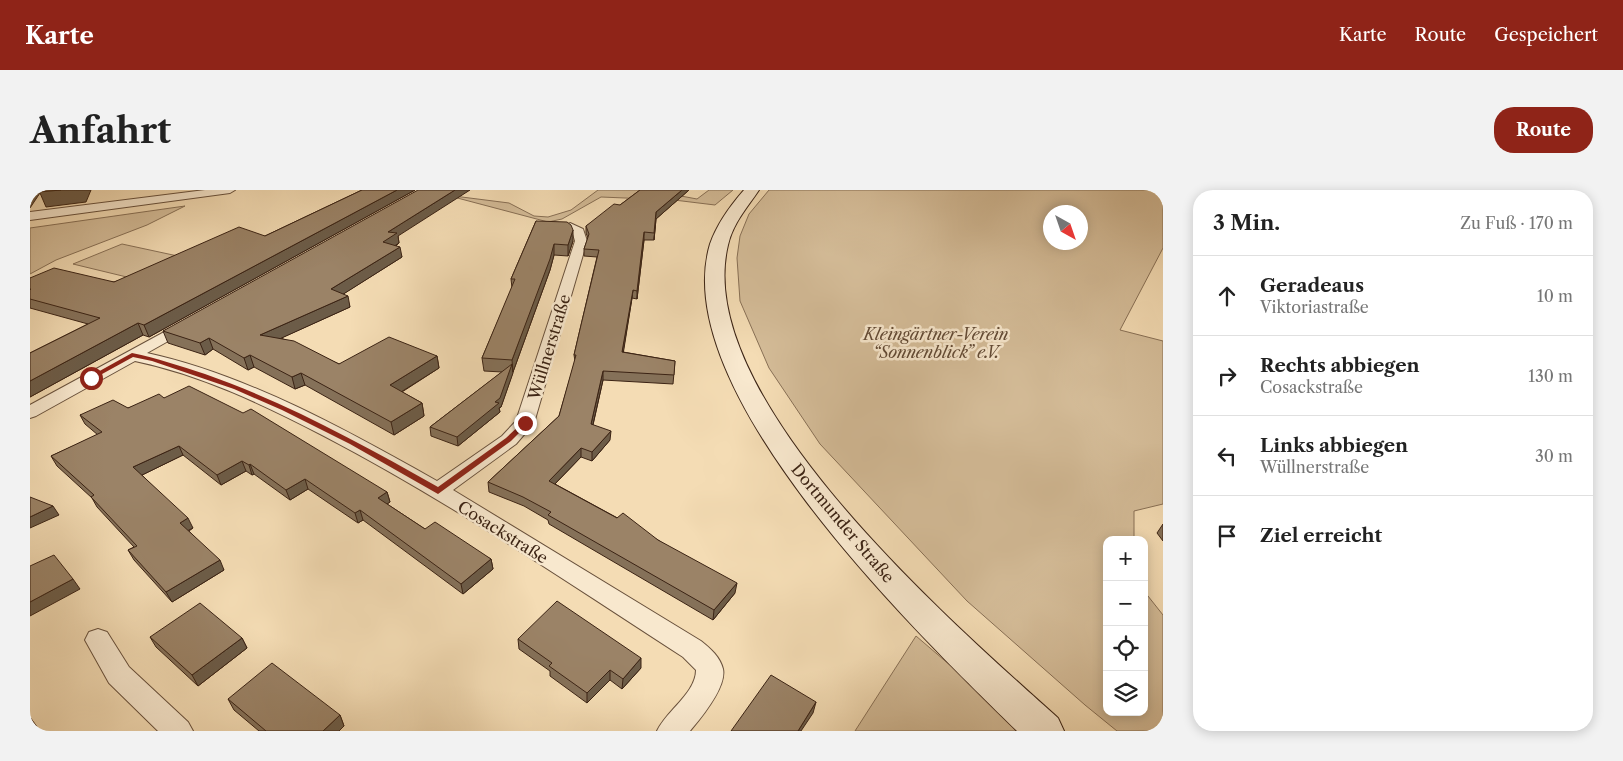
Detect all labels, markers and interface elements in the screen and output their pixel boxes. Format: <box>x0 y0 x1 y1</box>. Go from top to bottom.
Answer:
text: Karte <box>25 21 94 50</box>
text: Karte <box>1339 24 1387 46</box>
text: Route <box>1415 24 1466 46</box>
text: Gespeichert <box>1494 24 1598 46</box>
button: Route <box>1494 107 1593 153</box>
text: Anfahrt <box>30 109 171 152</box>
north arrow <box>1043 205 1088 250</box>
text: 3 Min. <box>1213 210 1280 235</box>
text: Zu Fuß · 170 m <box>1460 213 1573 233</box>
text: Geradeaus <box>1260 274 1364 297</box>
icon: ahead <box>1213 282 1241 310</box>
text: 10 m <box>1537 286 1573 306</box>
street label: Wüllnerstraße <box>523 292 575 403</box>
text: Viktoriastraße <box>1260 297 1369 317</box>
park label: Kleingärtner-Verein “Sonnenblick” e.V. <box>862 324 1008 362</box>
text: Rechts abbiegen <box>1260 354 1420 377</box>
icon: right <box>1213 362 1241 390</box>
text: 130 m <box>1528 366 1573 386</box>
route start <box>80 367 103 390</box>
text: Cosackstraße <box>1260 377 1363 397</box>
route end <box>514 412 537 435</box>
text: Links abbiegen <box>1260 434 1408 457</box>
icon: left <box>1213 442 1241 470</box>
text: 30 m <box>1535 446 1573 466</box>
text: Wüllnerstraße <box>1260 457 1369 477</box>
street label: Dortmunder Straße <box>787 459 899 587</box>
street label: Cosackstraße <box>454 496 552 568</box>
icon: arrive <box>1213 522 1241 550</box>
text: Ziel erreicht <box>1260 524 1382 547</box>
map controls <box>1103 536 1148 716</box>
button: + <box>1103 536 1148 581</box>
button: − <box>1103 581 1148 626</box>
button: locate <box>1103 626 1148 671</box>
button: layers <box>1103 671 1148 716</box>

